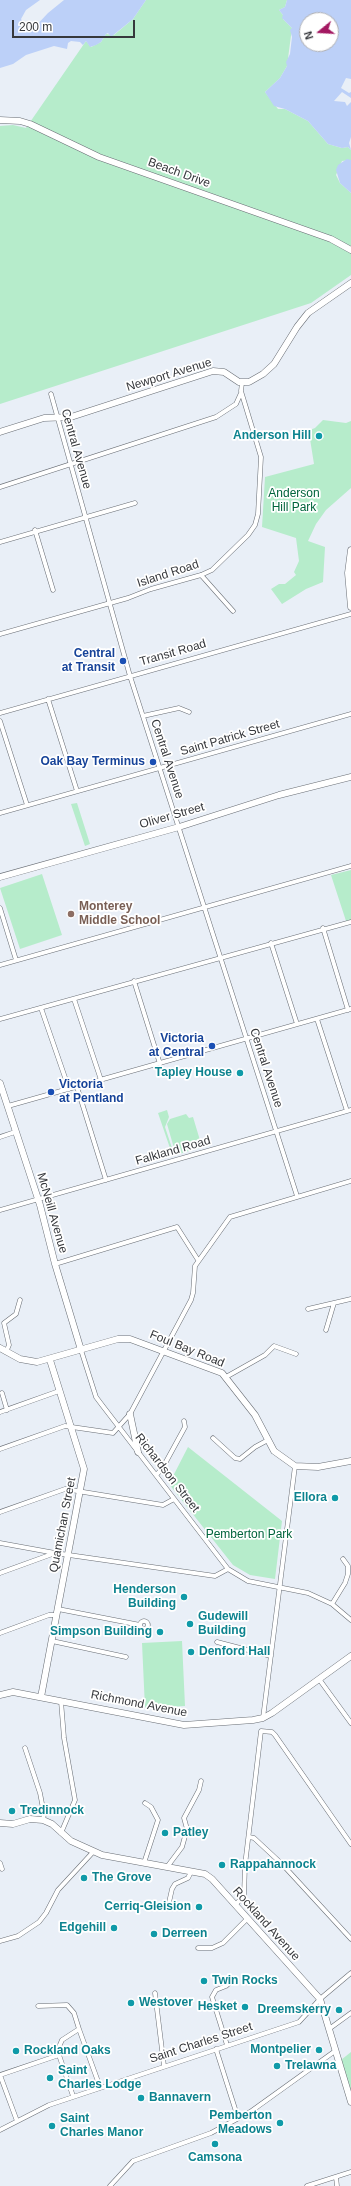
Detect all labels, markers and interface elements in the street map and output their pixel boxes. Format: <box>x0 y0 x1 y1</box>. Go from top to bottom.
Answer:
scale bar <box>14 12 137 38</box>
north arrow <box>299 12 339 52</box>
text: 200 m <box>19 20 52 34</box>
text: N <box>302 30 315 41</box>
street label: Beach Drive <box>146 155 212 191</box>
street label: Newport Avenue <box>125 355 213 395</box>
street label: Central Avenue <box>58 407 94 491</box>
place label: Anderson Hill <box>233 429 311 443</box>
marker: Anderson Hill <box>314 431 324 441</box>
park label: Anderson Hill Park <box>268 487 320 515</box>
street label: Island Road <box>135 557 201 591</box>
street label: Transit Road <box>138 637 208 669</box>
place label: Central at Transit <box>62 647 115 675</box>
marker: Central at Transit <box>118 656 128 666</box>
street label: Saint Patrick Street <box>179 717 281 759</box>
street label: Central Avenue <box>147 718 187 800</box>
place label: Oak Bay Terminus <box>41 755 145 769</box>
marker: Oak Bay Terminus <box>148 757 158 767</box>
street label: Oliver Street <box>138 800 206 832</box>
place label: Monterey Middle School <box>79 900 160 928</box>
marker: Monterey Middle School <box>66 909 76 919</box>
street label: Central Avenue <box>246 1027 286 1109</box>
place label: Victoria at Central <box>149 1032 204 1060</box>
marker: Victoria at Central <box>207 1041 217 1051</box>
place label: Tapley House <box>155 1066 232 1080</box>
marker: Tapley House <box>235 1068 245 1078</box>
place label: Victoria at Pentland <box>59 1078 124 1106</box>
marker: Victoria at Pentland <box>46 1087 56 1097</box>
street label: Falkland Road <box>134 1133 212 1169</box>
street label: McNeill Avenue <box>34 1171 70 1255</box>
street label: Foul Bay Road <box>148 1327 226 1371</box>
street label: Richardson Street <box>132 1431 202 1515</box>
street label: Quamichan Street <box>47 1476 79 1574</box>
place label: Ellora <box>294 1491 327 1505</box>
marker: Ellora <box>330 1493 340 1503</box>
park label: Pemberton Park <box>206 1528 292 1542</box>
place label: Henderson Building <box>113 1583 176 1611</box>
marker: Henderson Building <box>179 1592 189 1602</box>
place label: Gudewill Building <box>198 1610 248 1638</box>
marker: Gudewill Building <box>185 1619 195 1629</box>
place label: Simpson Building <box>50 1625 152 1639</box>
marker: Simpson Building <box>155 1627 165 1637</box>
place label: Denford Hall <box>199 1645 270 1659</box>
marker: Denford Hall <box>186 1647 196 1657</box>
street label: Richmond Avenue <box>90 1688 188 1720</box>
place label: Tredinnock <box>20 1804 84 1818</box>
marker: Tredinnock <box>7 1806 17 1816</box>
place label: Patley <box>173 1826 208 1840</box>
marker: Patley <box>160 1828 170 1838</box>
place label: Rappahannock <box>230 1858 316 1872</box>
marker: Rappahannock <box>217 1860 227 1870</box>
place label: The Grove <box>92 1871 151 1885</box>
marker: The Grove <box>79 1873 89 1883</box>
street label: Rockland Avenue <box>229 1884 303 1964</box>
place label: Cerriq-Gleision <box>104 1900 191 1914</box>
marker: Cerriq-Gleision <box>194 1902 204 1912</box>
place label: Edgehill <box>59 1921 106 1935</box>
marker: Edgehill <box>109 1923 119 1933</box>
place label: Derreen <box>162 1927 207 1941</box>
marker: Derreen <box>149 1929 159 1939</box>
place label: Twin Rocks <box>212 1974 278 1988</box>
marker: Twin Rocks <box>199 1976 209 1986</box>
place label: Westover <box>139 1996 193 2010</box>
marker: Westover <box>126 1998 136 2008</box>
place label: Hesket <box>198 2000 237 2014</box>
marker: Hesket <box>240 2002 250 2012</box>
place label: Dreemskerry <box>258 2003 331 2017</box>
marker: Dreemskerry <box>334 2005 344 2015</box>
street label: Saint Charles Street <box>148 2020 254 2066</box>
place label: Montpelier <box>250 2043 311 2057</box>
place label: Rockland Oaks <box>24 2044 111 2058</box>
marker: Montpelier <box>314 2045 324 2055</box>
marker: Rockland Oaks <box>11 2046 21 2056</box>
place label: Trelawna <box>285 2059 336 2073</box>
marker: Trelawna <box>272 2061 282 2071</box>
place label: Saint Charles Lodge <box>58 2064 141 2092</box>
marker: Saint Charles Lodge <box>45 2073 55 2083</box>
place label: Bannavern <box>149 2091 211 2105</box>
marker: Bannavern <box>136 2093 146 2103</box>
place label: Pemberton Meadows <box>209 2109 272 2137</box>
place label: Saint Charles Manor <box>60 2112 143 2140</box>
marker: Pemberton Meadows <box>275 2118 285 2128</box>
marker: Saint Charles Manor <box>47 2121 57 2131</box>
marker: Camsona <box>210 2139 220 2149</box>
place label: Camsona <box>188 2151 242 2165</box>

